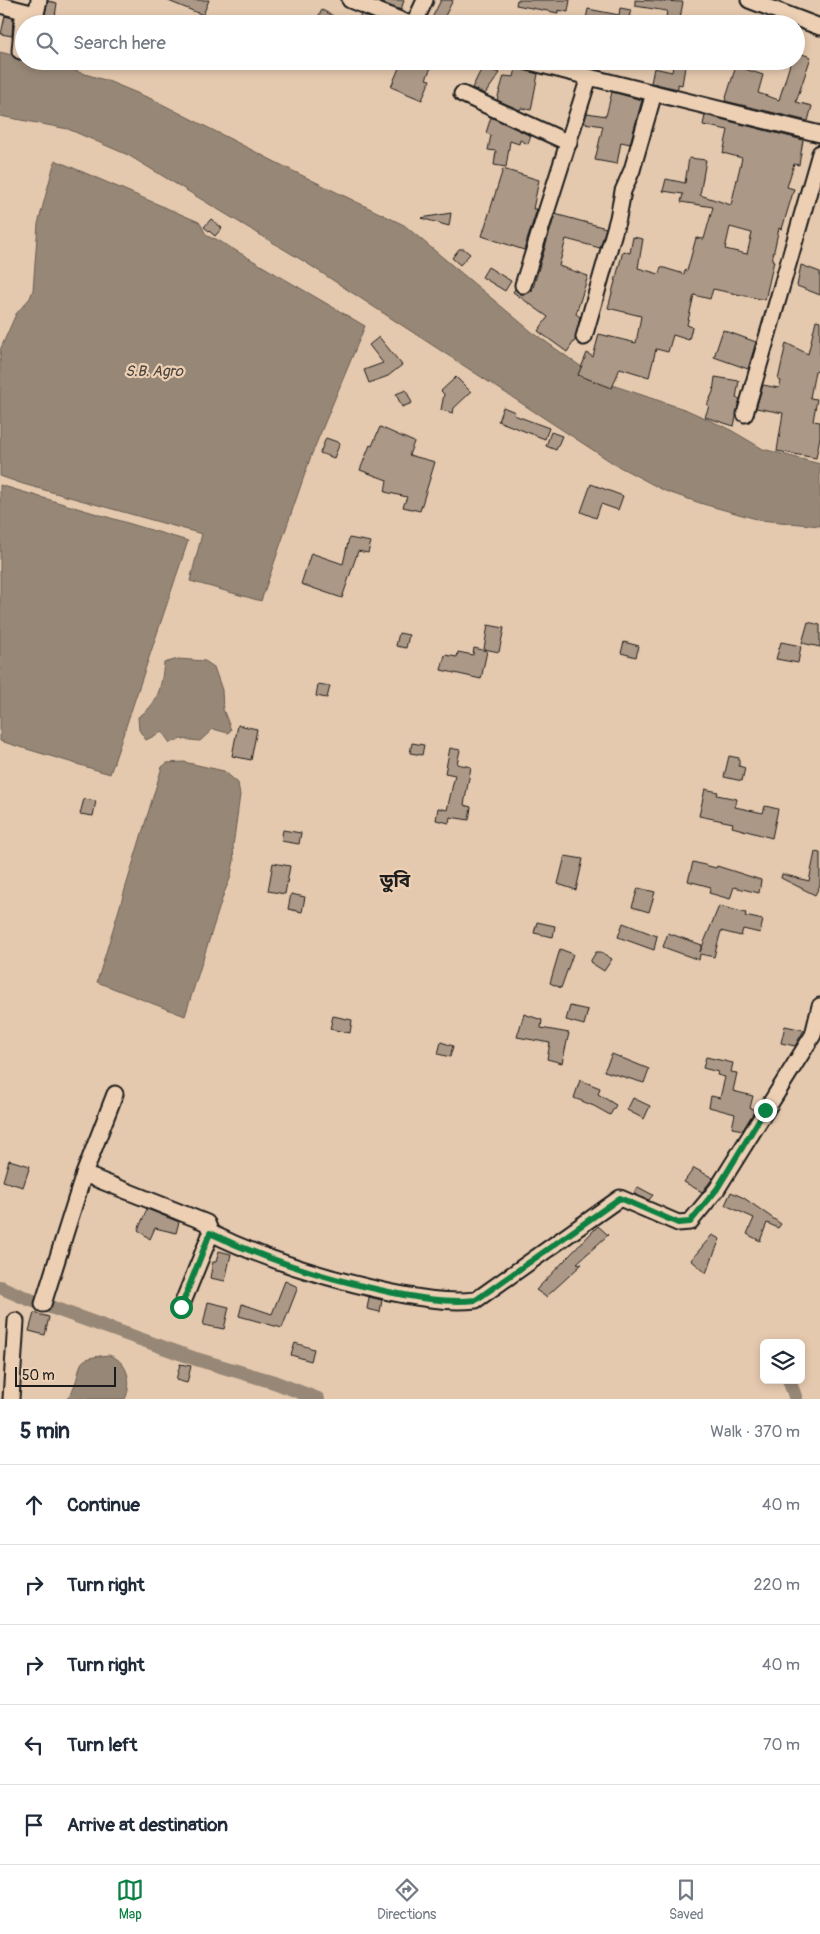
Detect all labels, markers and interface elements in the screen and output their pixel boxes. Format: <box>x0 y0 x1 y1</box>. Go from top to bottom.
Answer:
search box <box>15 15 805 70</box>
icon: search <box>33 29 61 57</box>
text: Search here <box>73 31 166 55</box>
water label: S.B. Agro <box>125 362 184 381</box>
district label: ডুবি <box>379 869 411 893</box>
route end <box>754 1099 777 1122</box>
route start <box>170 1296 193 1319</box>
map controls <box>760 1339 805 1384</box>
button: layers <box>760 1339 805 1384</box>
scale bar <box>15 1364 116 1387</box>
text: 50 m <box>22 1367 55 1384</box>
text: 5 min <box>20 1418 70 1445</box>
text: Walk · 370 m <box>710 1422 800 1442</box>
icon: ahead <box>20 1491 48 1519</box>
text: Continue <box>67 1493 140 1517</box>
text: 40 m <box>762 1495 800 1515</box>
icon: right <box>20 1571 48 1599</box>
text: Turn right <box>67 1573 145 1597</box>
text: 220 m <box>754 1575 800 1595</box>
icon: right <box>20 1651 48 1679</box>
text: Turn right <box>67 1653 145 1677</box>
text: 40 m <box>762 1655 800 1675</box>
icon: left <box>20 1731 48 1759</box>
text: Turn left <box>67 1733 137 1757</box>
text: 70 m <box>763 1735 800 1755</box>
icon: arrive <box>20 1811 48 1839</box>
text: Arrive at destination <box>67 1813 228 1837</box>
tab: Map <box>116 1876 144 1923</box>
tab: Directions <box>377 1876 436 1923</box>
tab: Saved <box>669 1876 704 1923</box>

